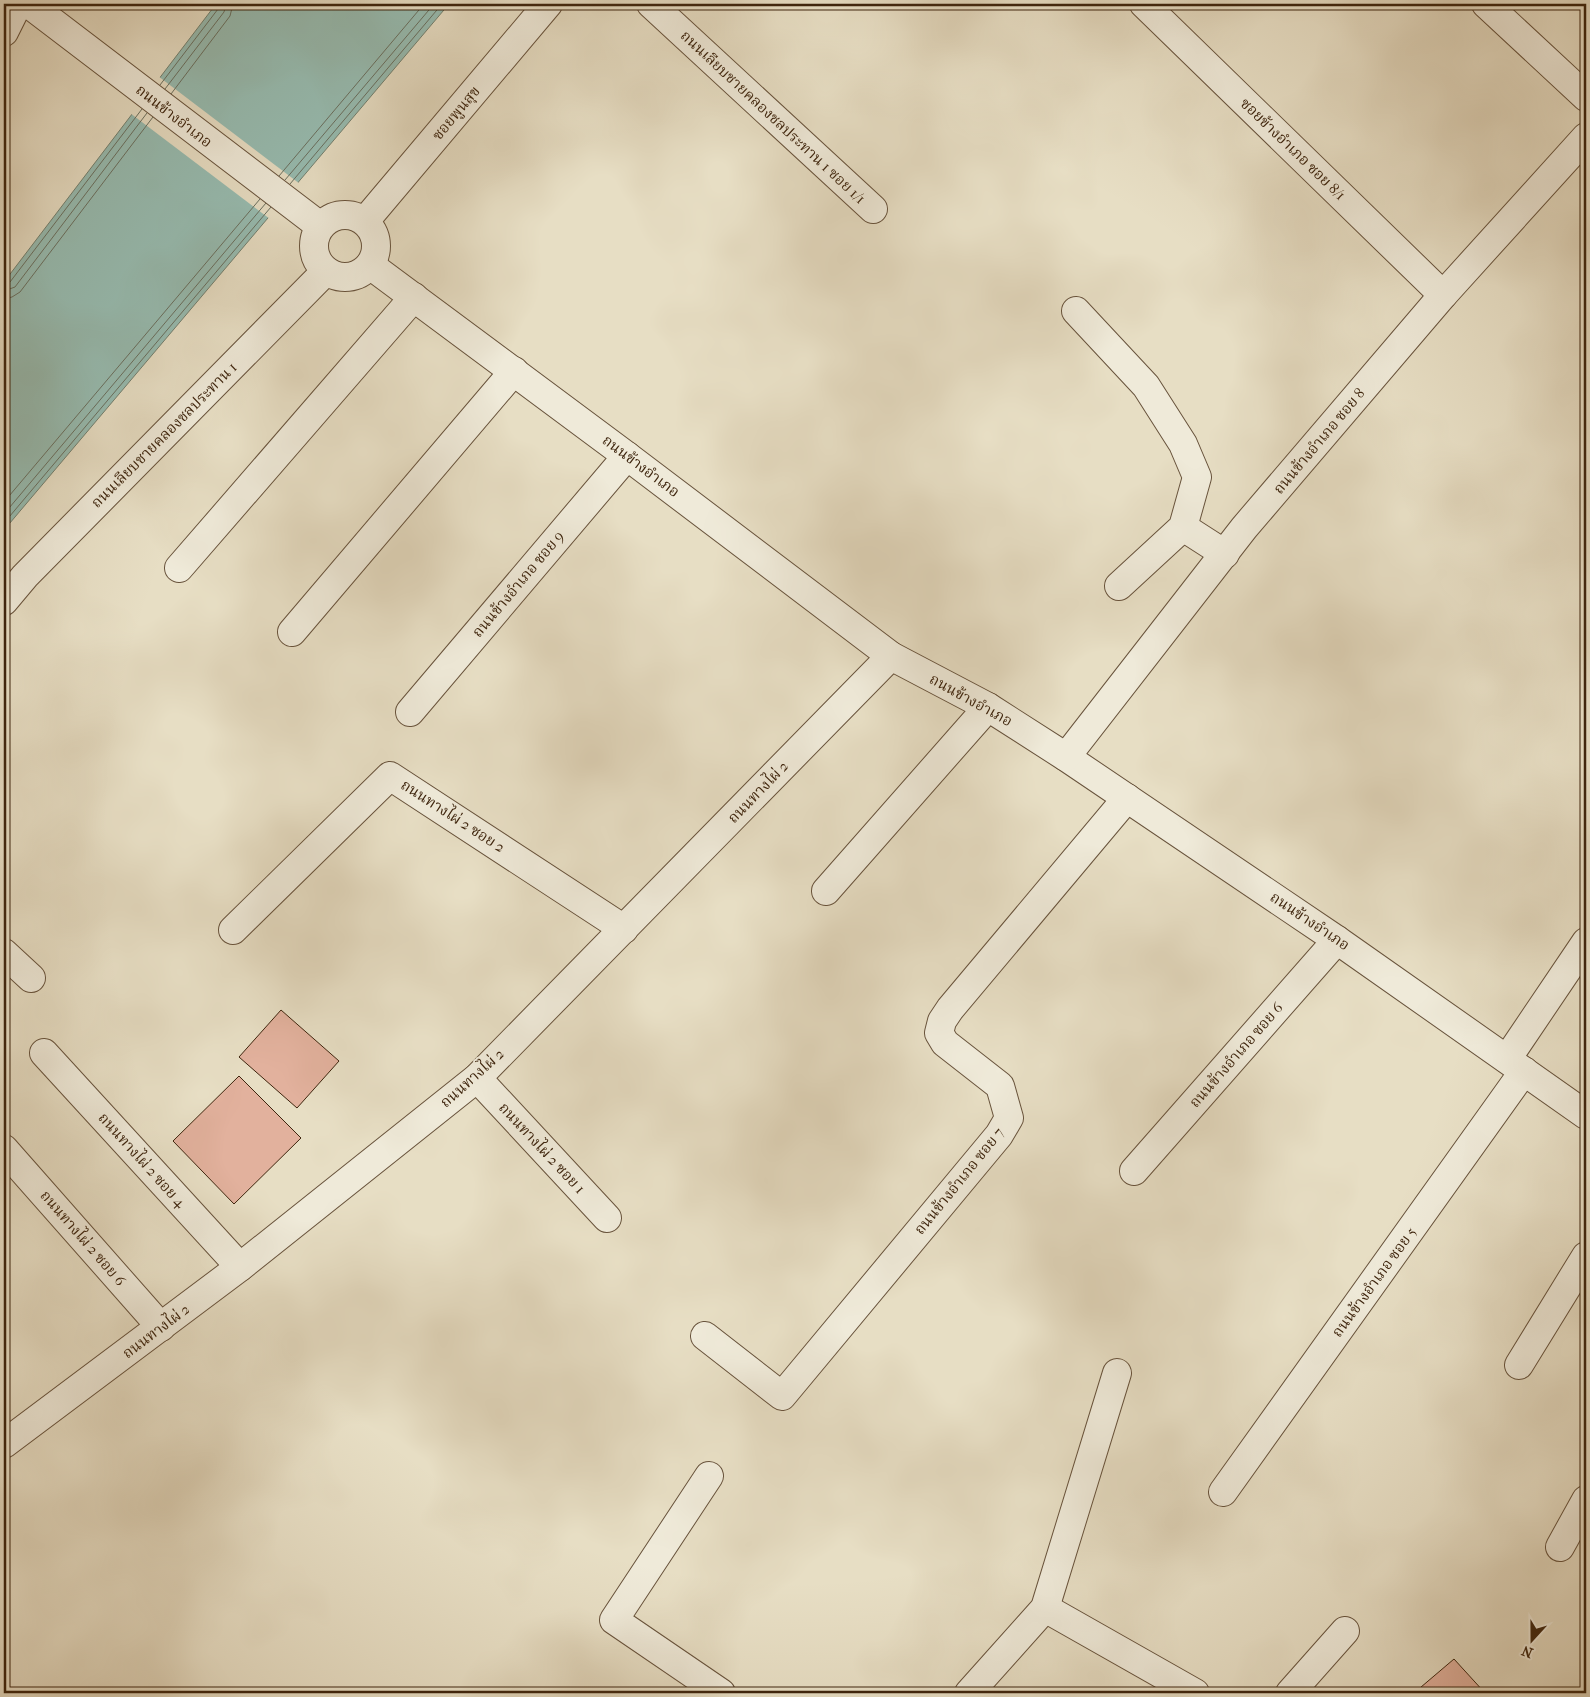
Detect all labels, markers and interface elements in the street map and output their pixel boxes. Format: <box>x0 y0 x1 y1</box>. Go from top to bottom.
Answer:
street label: ถนนเลียบชายคลองชลประทาน 1 ซอย 1/1 <box>677 26 869 208</box>
street label: ถนนข้างอำเภอ <box>132 81 216 151</box>
street label: ซอยพูนสุข <box>428 82 485 145</box>
street label: ซอยข้างอำเภอ ซอย 8/1 <box>1237 94 1349 204</box>
street label: ถนนเลียบชายคลองชลประทาน 1 <box>87 358 241 512</box>
street label: ถนนข้างอำเภอ ซอย 8 <box>1269 384 1369 498</box>
street label: ถนนข้างอำเภอ <box>599 431 683 501</box>
street label: ถนนข้างอำเภอ ซอย 9 <box>468 527 568 641</box>
street label: ถนนข้างอำเภอ <box>926 670 1016 730</box>
street label: ถนนทางไผ่ 2 <box>722 756 792 827</box>
street label: ถนนทางไผ่ 2 ซอย 2 <box>398 774 510 857</box>
street label: ถนนข้างอำเภอ <box>1267 888 1353 954</box>
street label: ถนนข้างอำเภอ ซอย 6 <box>1185 998 1287 1111</box>
street label: ถนนทางไผ่ 2 <box>435 1043 508 1111</box>
street label: ถนนทางไผ่ 2 ซอย 1 <box>495 1097 590 1197</box>
street label: ถนนทางไผ่ 2 ซอย 4 <box>95 1107 192 1212</box>
street label: ถนนข้างอำเภอ ซอย 7 <box>910 1124 1008 1238</box>
street label: ถนนทางไผ่ 2 ซอย 6 <box>37 1185 132 1290</box>
street label: ถนนข้างอำเภอ ซอย 5 <box>1328 1223 1420 1341</box>
street label: ถนนทางไผ่ 2 <box>118 1298 193 1362</box>
north arrow <box>1508 1614 1558 1664</box>
text: N <box>1519 1642 1536 1662</box>

